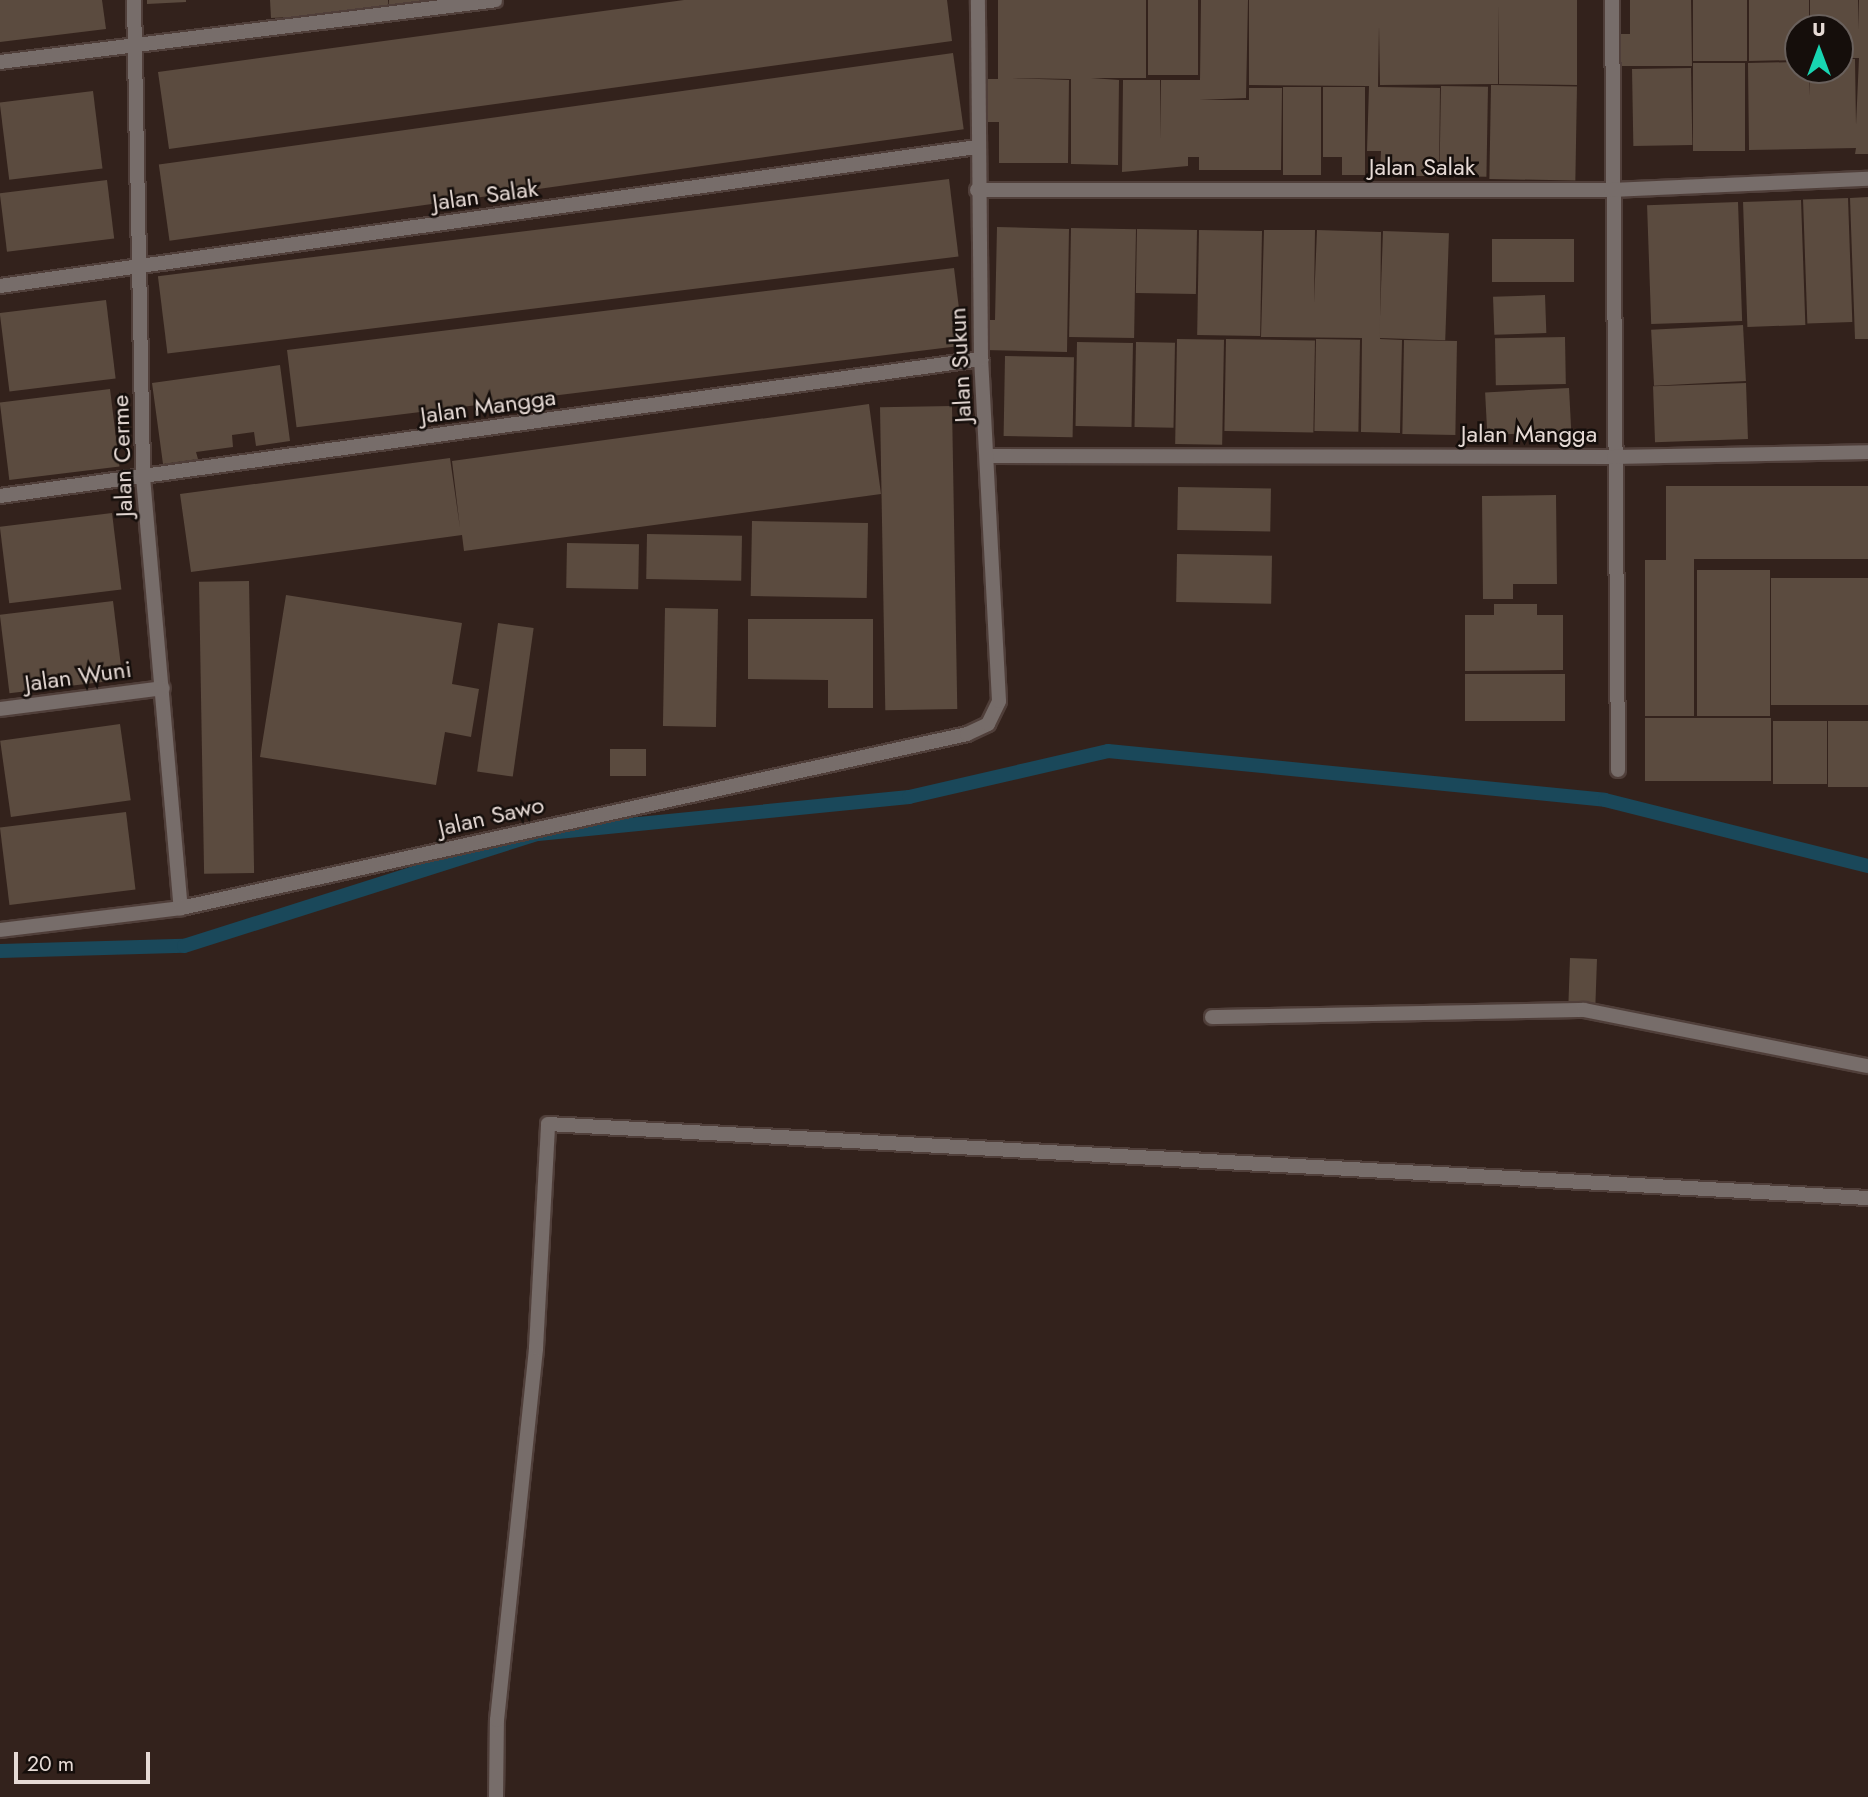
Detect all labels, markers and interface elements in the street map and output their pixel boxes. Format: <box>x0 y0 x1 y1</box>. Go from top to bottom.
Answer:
north arrow <box>1784 14 1854 84</box>
text: U <box>1812 16 1826 43</box>
street label: Jalan Salak <box>1369 153 1475 181</box>
street label: Jalan Salak <box>430 173 540 217</box>
street label: Jalan Sukun <box>943 307 977 423</box>
street label: Jalan Mangga <box>418 382 558 430</box>
street label: Jalan Cerme <box>105 394 139 518</box>
street label: Jalan Mangga <box>1461 420 1597 448</box>
street label: Jalan Wuni <box>23 654 133 698</box>
street label: Jalan Sawo <box>435 790 547 842</box>
scale bar <box>18 1738 154 1782</box>
text: 20 m <box>27 1749 74 1779</box>

